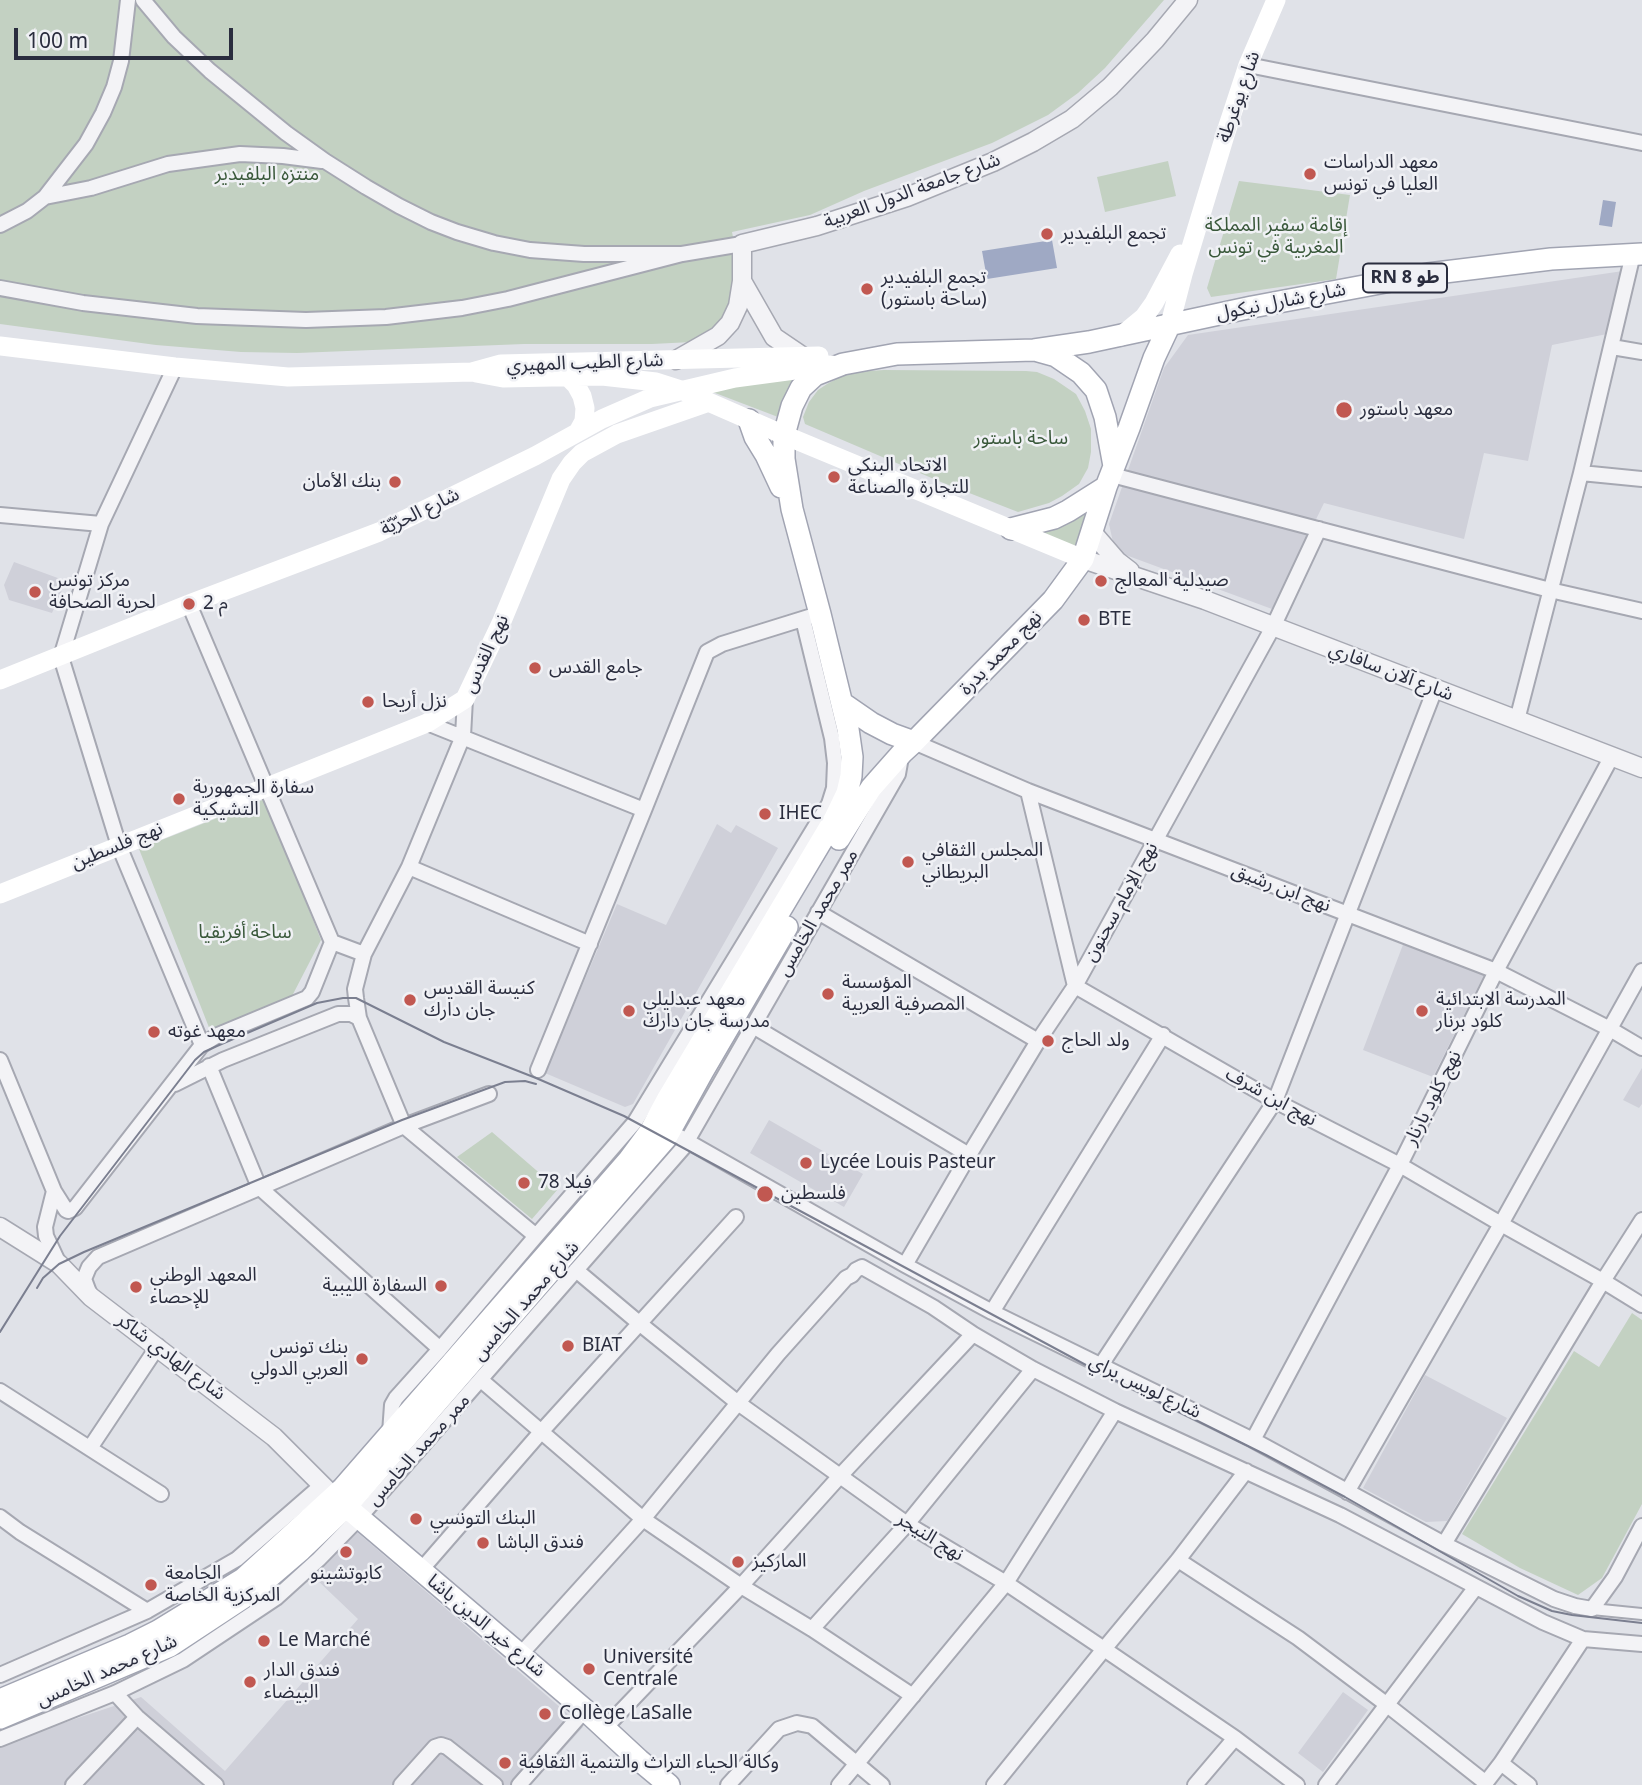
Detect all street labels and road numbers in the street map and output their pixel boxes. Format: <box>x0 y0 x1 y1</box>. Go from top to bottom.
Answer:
street label: شارع يوغرطة <box>1213 48 1265 146</box>
street label: شارع جامعة الدول العربية <box>820 148 1004 234</box>
road number: RN 8 طو <box>1363 264 1447 292</box>
street label: شارع شارل نيكول <box>1214 278 1348 326</box>
street label: شارع الطيب المهيري <box>506 349 664 377</box>
street label: شارع الحرّيّة <box>377 483 463 541</box>
street label: نهج محمد بدرة <box>955 606 1047 700</box>
street label: نهج القدس <box>458 611 514 697</box>
street label: شارع آلان سافاري <box>1326 638 1456 706</box>
street label: نهج فلسطين <box>68 817 166 875</box>
street label: نهج الإمام سحنون <box>1079 838 1163 966</box>
street label: ممر محمد الخامس <box>772 846 864 980</box>
street label: نهج ابن رشيق <box>1228 859 1334 917</box>
street label: نهج كلود بارنار <box>1399 1047 1467 1149</box>
street label: نهج ابن شرف <box>1221 1063 1321 1131</box>
street label: شارع محمد الخامس <box>468 1236 584 1366</box>
street label: شارع الهادي شاكر <box>112 1309 230 1405</box>
street label: شارع لويس براي <box>1085 1350 1205 1424</box>
street label: ممر محمد الخامس <box>363 1389 475 1511</box>
street label: نهج النيجر <box>892 1508 968 1566</box>
street label: شارع خير الدين باشا <box>422 1570 550 1682</box>
street label: شارع محمد الخامس <box>33 1630 181 1712</box>

